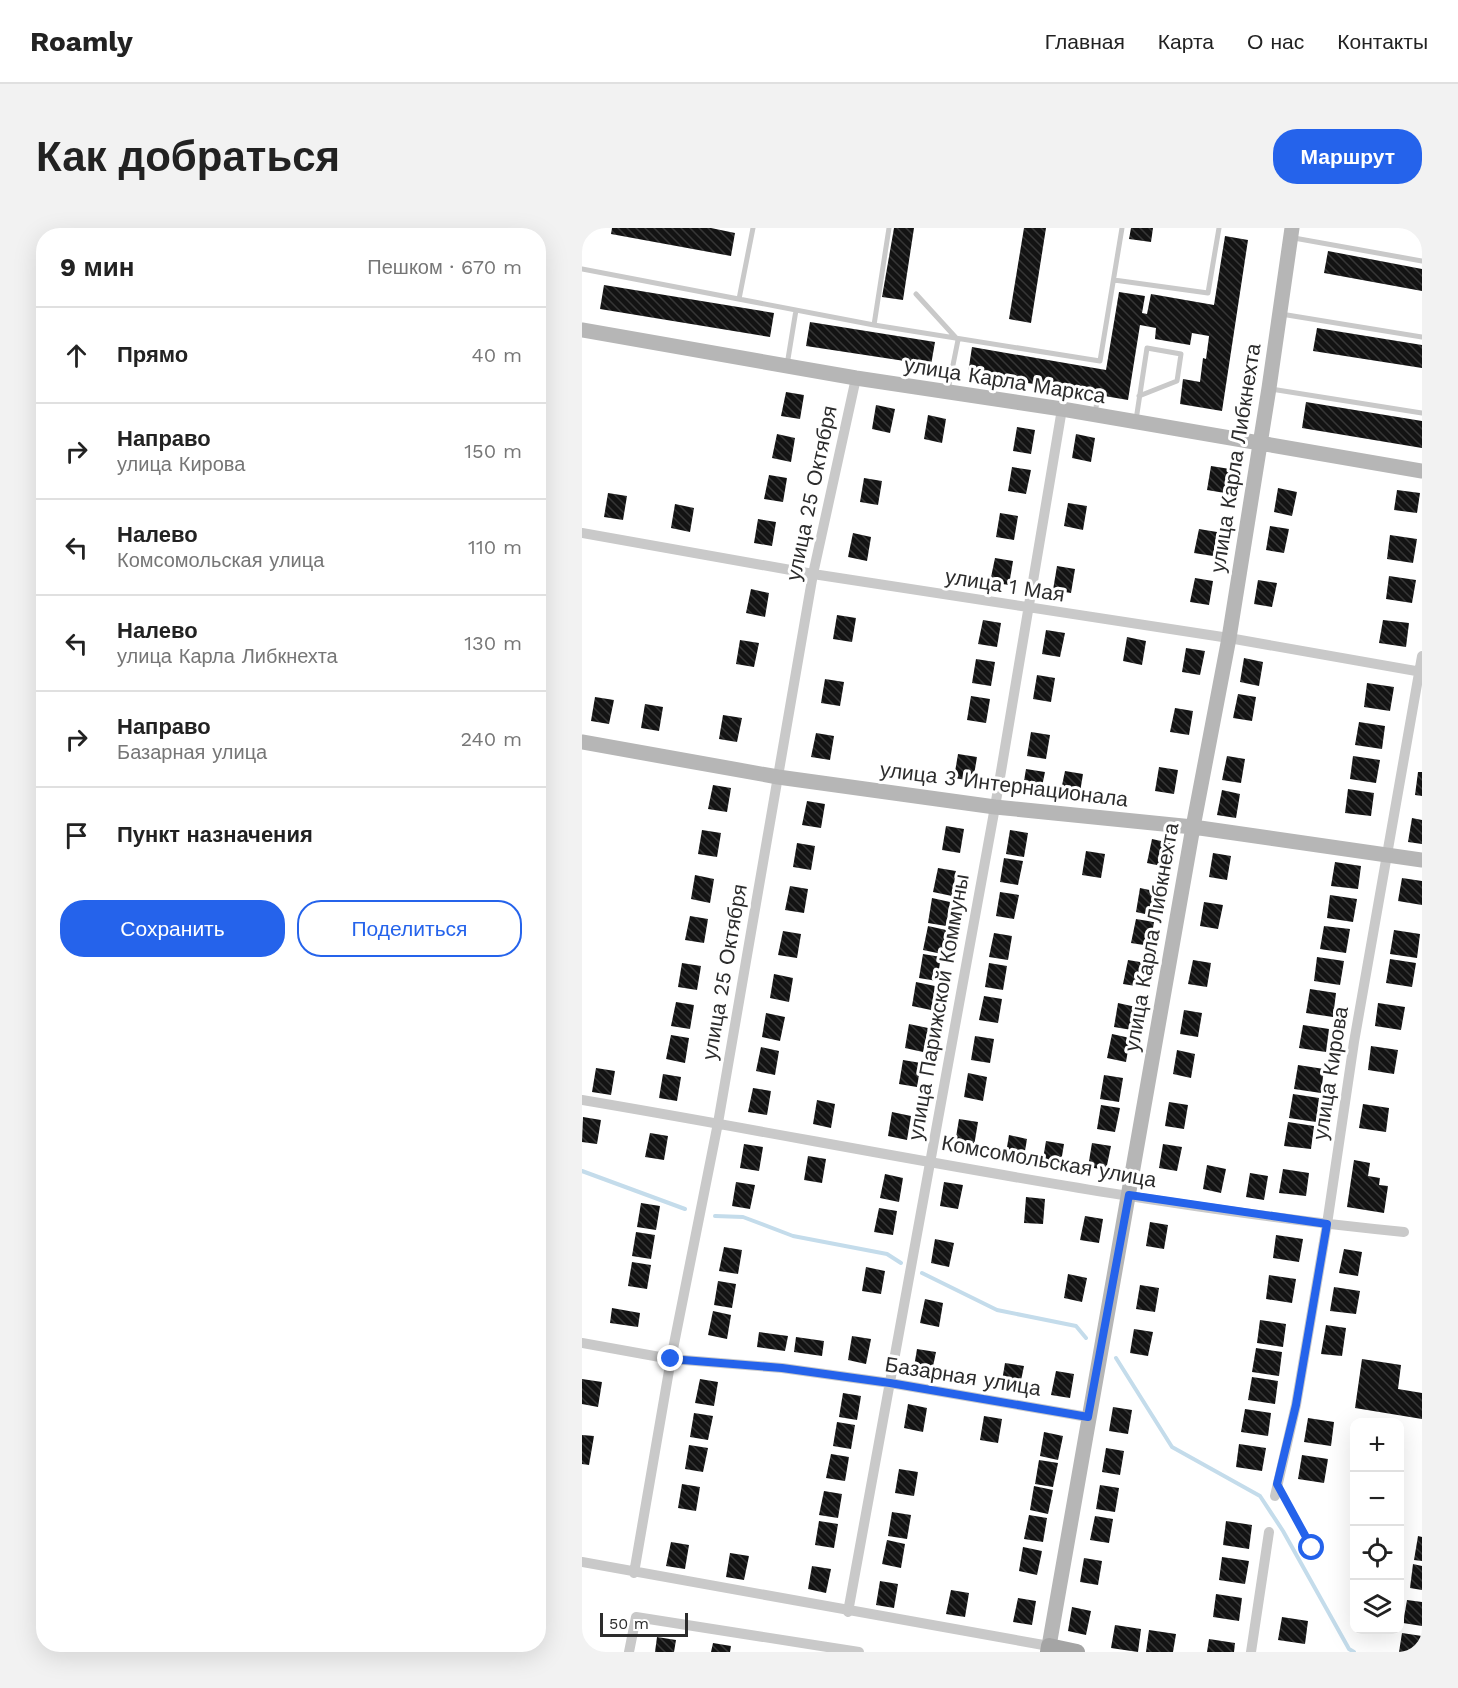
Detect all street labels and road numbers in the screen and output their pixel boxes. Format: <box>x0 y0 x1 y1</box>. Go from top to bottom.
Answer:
street label: улица Карла Либкнехта <box>1205 341 1266 574</box>
street label: улица Карла Маркса <box>903 352 1108 408</box>
street label: улица 25 Октября <box>780 403 842 583</box>
street label: улица 1 Мая <box>943 563 1067 607</box>
street label: улица 3 Интернационала <box>879 756 1130 812</box>
street label: улица Карла Либкнехта <box>1119 820 1183 1053</box>
street label: улица Парижской Коммуны <box>902 872 974 1142</box>
street label: улица 25 Октября <box>696 882 752 1062</box>
street label: улица Кирова <box>1307 1004 1353 1142</box>
street label: Комсомольская улица <box>940 1130 1159 1192</box>
street label: Базарная улица <box>883 1351 1043 1401</box>

